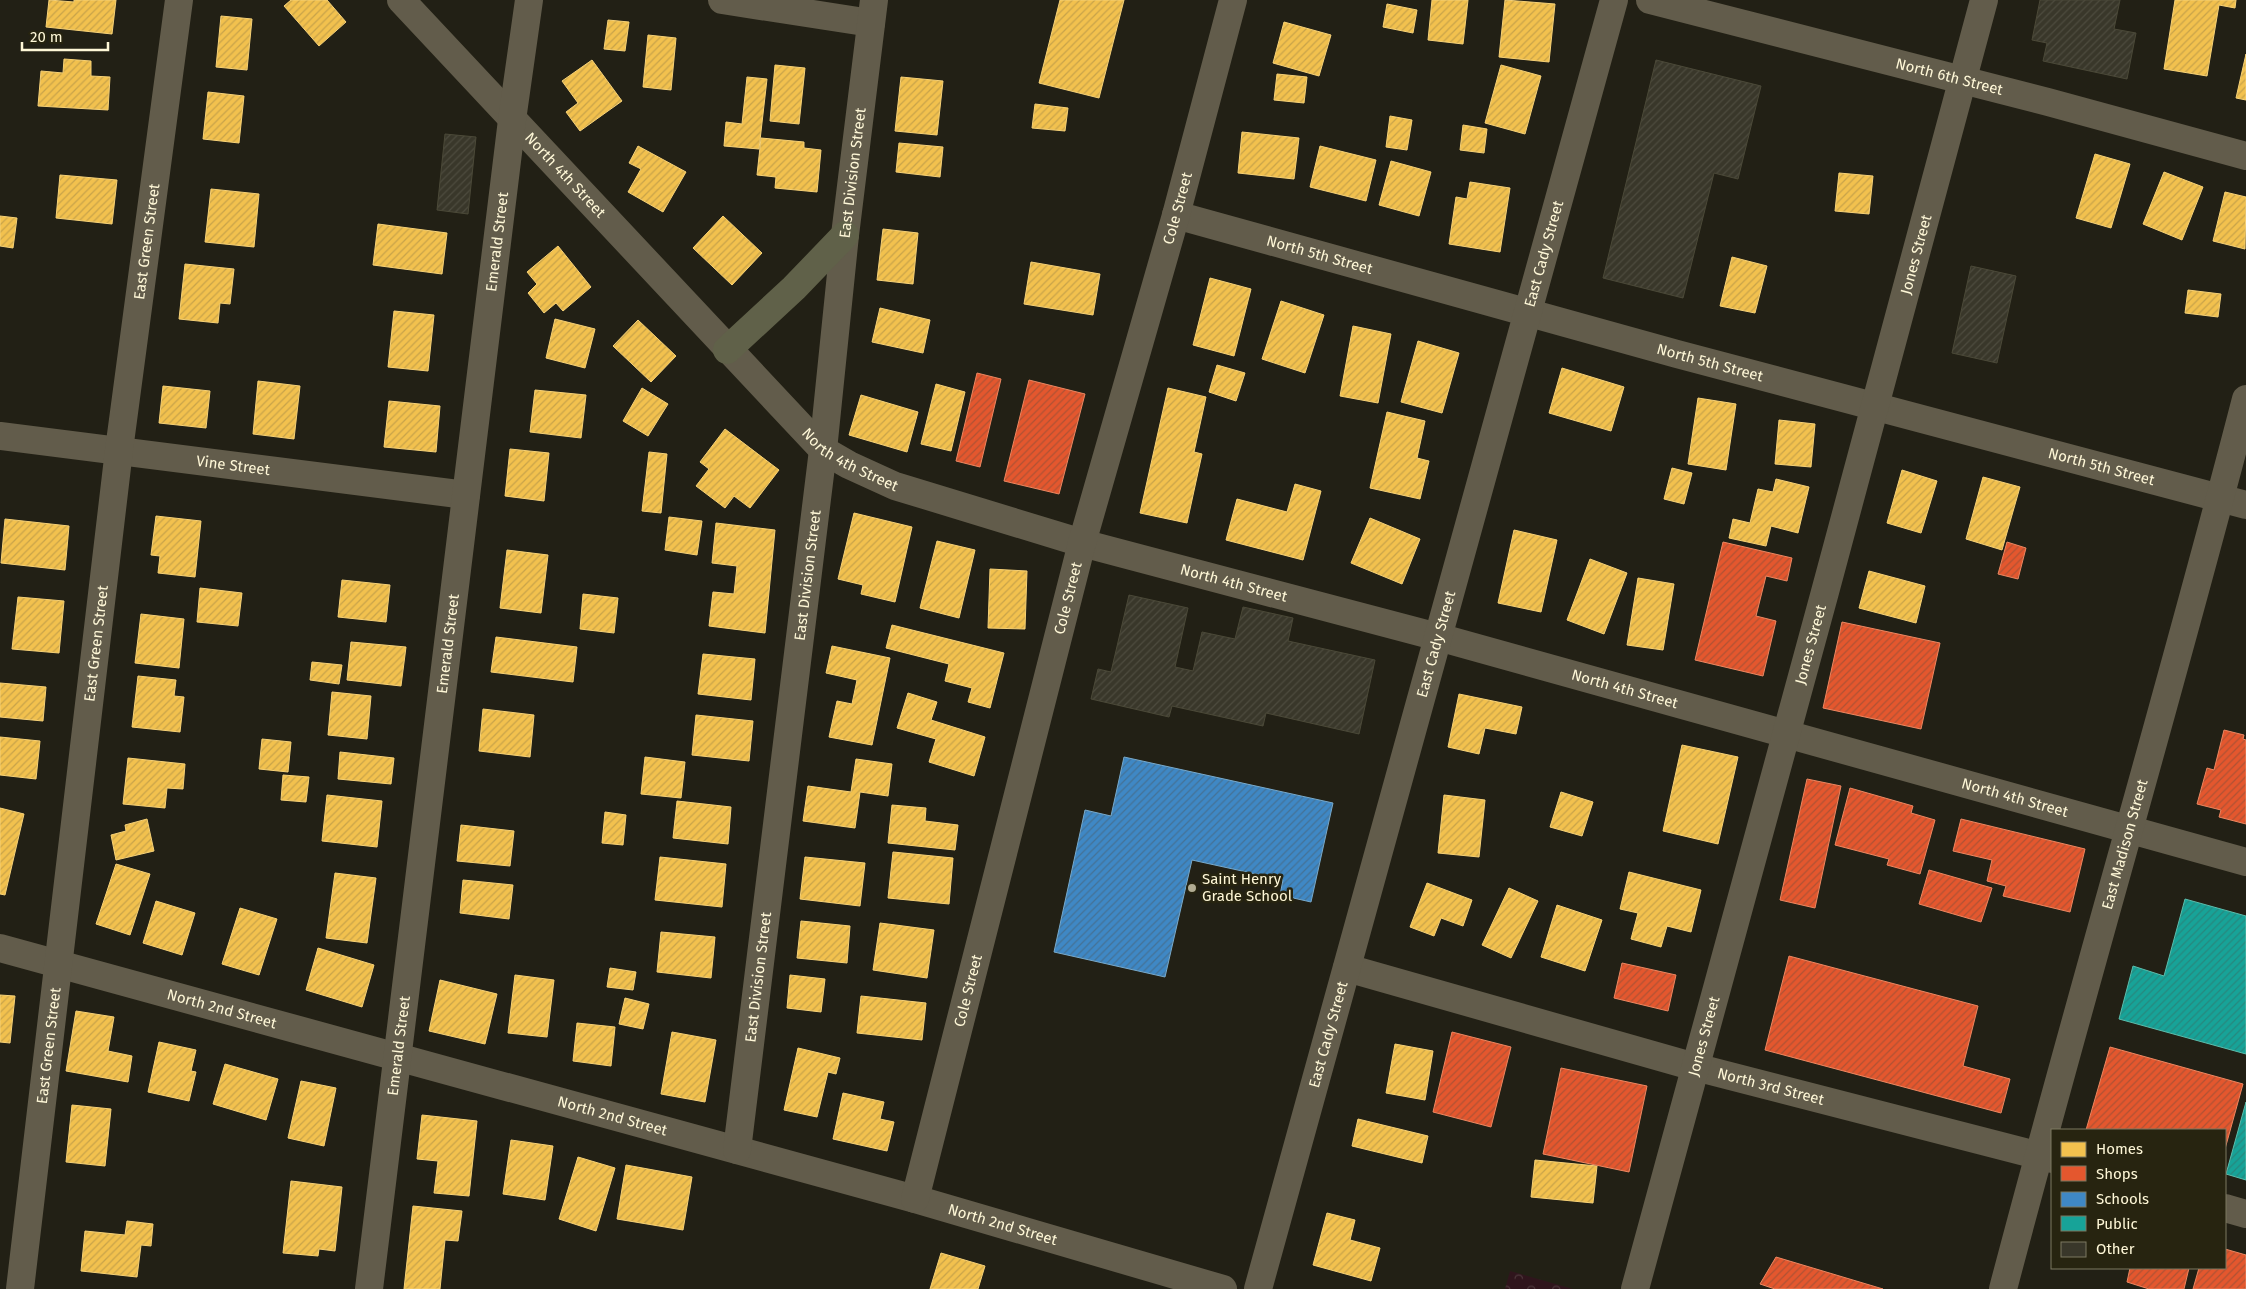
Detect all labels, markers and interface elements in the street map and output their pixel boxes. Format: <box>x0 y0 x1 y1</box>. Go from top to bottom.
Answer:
scale bar <box>22 20 109 52</box>
text: 20 m <box>30 28 63 46</box>
street label: North 6th Street <box>1894 54 2005 99</box>
street label: East Division Street <box>836 106 870 239</box>
street label: North 4th Street <box>521 129 610 222</box>
street label: Cole Street <box>1159 170 1196 247</box>
street label: East Green Street <box>130 182 164 301</box>
street label: Emerald Street <box>482 190 512 293</box>
street label: East Cady Street <box>1521 198 1567 309</box>
street label: Jones Street <box>1897 212 1936 296</box>
street label: North 5th Street <box>1264 232 1375 278</box>
street label: North 5th Street <box>1655 340 1766 386</box>
street label: North 4th Street <box>798 424 902 495</box>
street label: North 5th Street <box>2046 444 2157 489</box>
street label: Vine Street <box>195 452 272 479</box>
street label: East Division Street <box>791 508 825 642</box>
street label: Cole Street <box>1050 559 1086 636</box>
street label: North 4th Street <box>1178 560 1290 606</box>
street label: East Green Street <box>80 584 112 703</box>
street label: East Cady Street <box>1413 588 1460 699</box>
street label: Emerald Street <box>433 592 463 695</box>
street label: Jones Street <box>1791 602 1830 687</box>
street label: North 4th Street <box>1569 666 1681 713</box>
street label: North 4th Street <box>1959 774 2071 821</box>
street label: East Madison Street <box>2098 777 2152 912</box>
place label: Saint Henry Grade School <box>1202 870 1293 905</box>
marker: Saint Henry Grade School <box>1186 882 1198 894</box>
street label: East Division Street <box>741 910 775 1044</box>
street label: Cole Street <box>950 952 986 1029</box>
street label: East Cady Street <box>1305 979 1352 1090</box>
street label: North 2nd Street <box>165 985 279 1033</box>
street label: East Green Street <box>33 986 65 1105</box>
street label: Emerald Street <box>384 994 414 1097</box>
street label: Jones Street <box>1684 994 1724 1078</box>
street label: North 3rd Street <box>1715 1064 1827 1109</box>
street label: North 2nd Street <box>556 1092 670 1140</box>
legend <box>2051 1129 2226 1269</box>
text: Homes <box>2096 1140 2143 1158</box>
text: Shops <box>2096 1165 2138 1183</box>
text: Schools <box>2096 1190 2149 1208</box>
street label: North 2nd Street <box>946 1200 1060 1249</box>
text: Public <box>2096 1215 2138 1233</box>
text: Other <box>2096 1240 2135 1258</box>

